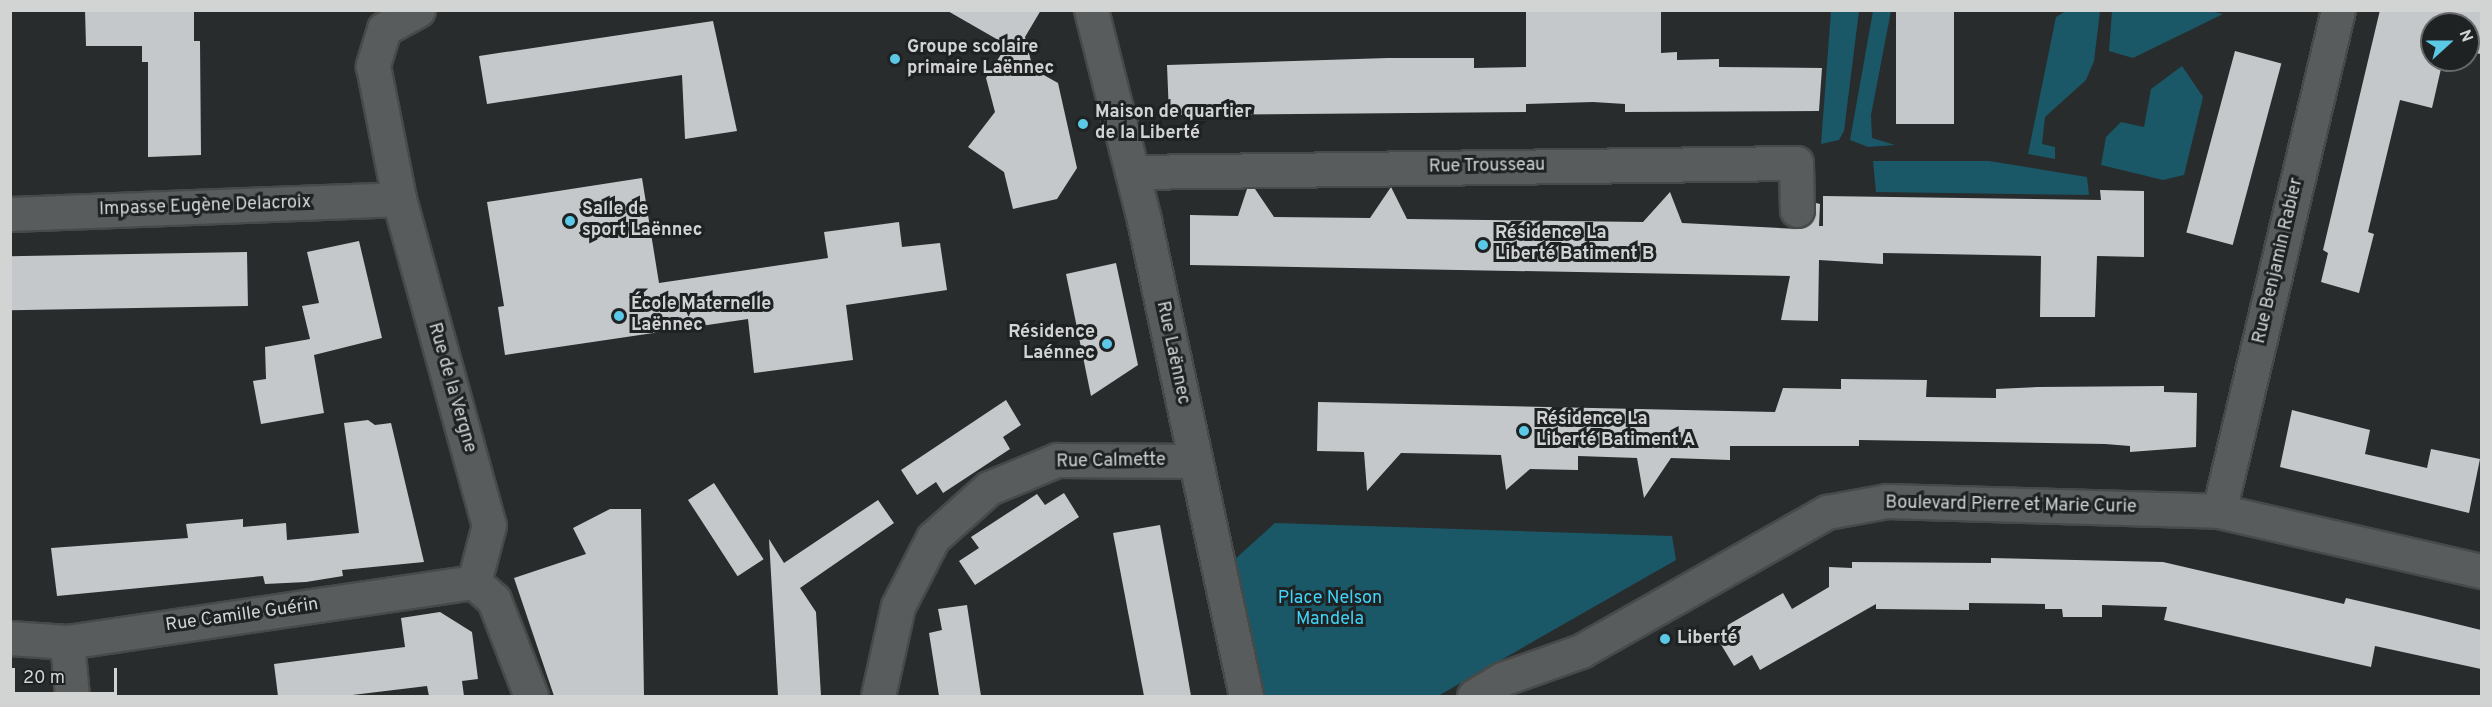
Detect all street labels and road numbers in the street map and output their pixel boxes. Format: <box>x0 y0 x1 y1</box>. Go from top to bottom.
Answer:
street label: Rue Trousseau <box>1428 155 1546 179</box>
street label: Rue Benjamin Rabier <box>2249 176 2309 346</box>
street label: Impasse Eugène Delacroix <box>99 193 311 221</box>
street label: Rue Laënnec <box>1151 299 1193 407</box>
street label: Rue de la Vergne <box>422 320 480 456</box>
street label: Rue Calmette <box>1056 450 1166 474</box>
street label: Boulevard Pierre et Marie Curie <box>1885 493 2137 519</box>
street label: Rue Camille Guérin <box>164 595 320 637</box>

